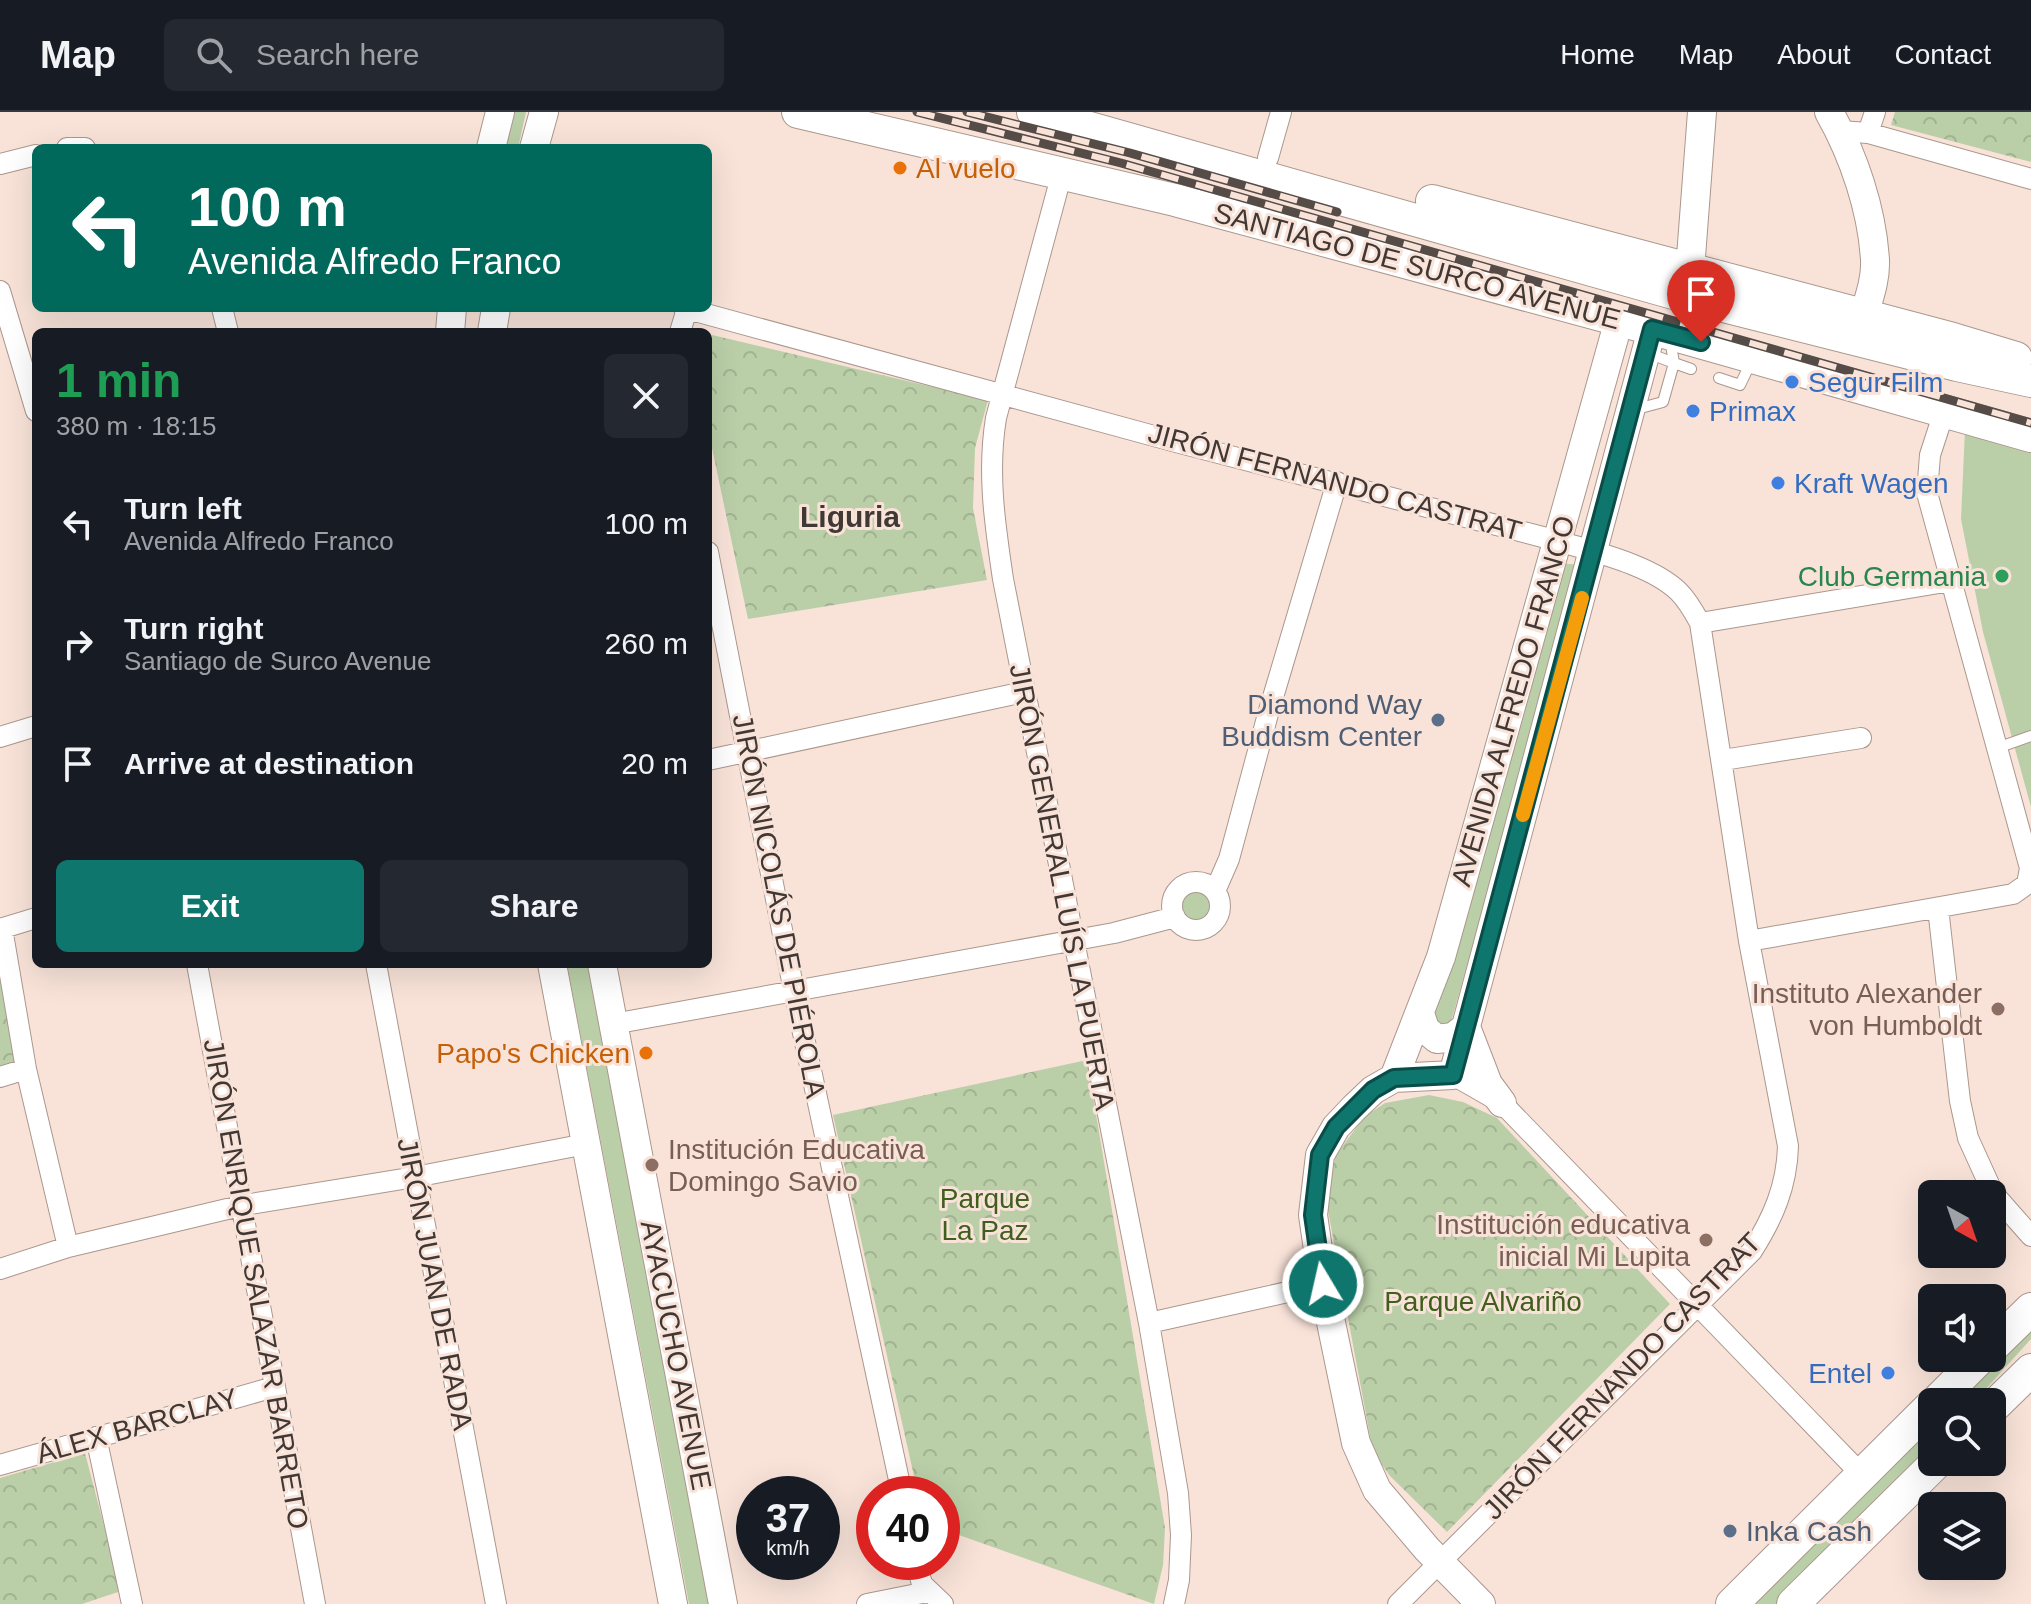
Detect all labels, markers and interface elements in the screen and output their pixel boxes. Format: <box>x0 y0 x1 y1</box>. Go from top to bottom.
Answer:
search box <box>164 19 724 91</box>
icon: search <box>192 33 236 77</box>
text: Map <box>40 34 116 76</box>
text: Search here <box>256 38 419 71</box>
text: Home <box>1560 39 1635 70</box>
text: Map <box>1679 39 1733 70</box>
text: About <box>1777 39 1851 70</box>
text: Contact <box>1895 39 1991 70</box>
place label: Al vuelo <box>916 153 1016 184</box>
marker: Al vuelo <box>891 159 909 177</box>
text: 100 m <box>188 175 347 238</box>
icon: left <box>56 176 160 280</box>
street label: SANTIAGO DE SURCO AVENUE <box>1210 197 1624 335</box>
text: Avenida Alfredo Franco <box>188 241 562 282</box>
pin <box>1667 260 1735 342</box>
icon: arrive <box>1679 272 1723 316</box>
text: 1 min <box>56 354 181 407</box>
button: close <box>604 354 688 438</box>
place label: Segur Film <box>1808 367 1943 398</box>
marker: Segur Film <box>1783 373 1801 391</box>
place label: Primax <box>1709 396 1796 427</box>
marker: Primax <box>1684 402 1702 420</box>
text: 380 m · 18:15 <box>56 411 216 441</box>
street label: JIRÓN FERNANDO CASTRAT <box>1145 417 1525 547</box>
place label: Kraft Wagen <box>1794 468 1949 499</box>
marker: Kraft Wagen <box>1769 474 1787 492</box>
text: Turn left <box>124 492 242 525</box>
district label: Liguria <box>800 500 900 533</box>
icon: left <box>56 502 100 546</box>
text: 100 m <box>605 507 688 540</box>
street label: AVENIDA ALFREDO FRANCO <box>1445 512 1581 890</box>
text: Avenida Alfredo Franco <box>124 526 394 556</box>
place label: Club Germania <box>1798 561 1986 592</box>
marker: Club Germania <box>1993 567 2011 585</box>
text: Turn right <box>124 612 263 645</box>
icon: right <box>56 622 100 666</box>
text: 260 m <box>605 627 688 660</box>
text: Santiago de Surco Avenue <box>124 646 431 676</box>
street label: JIRÓN GENERAL LUÍS LA PUERTA <box>1003 661 1121 1113</box>
place label: Diamond Way Buddism Center <box>1221 689 1422 752</box>
street label: JIRÓN NICOLÁS DE PIÉROLA <box>727 711 832 1101</box>
marker: Diamond Way Buddism Center <box>1429 711 1447 729</box>
icon: arrive <box>56 742 100 786</box>
text: Arrive at destination <box>124 747 414 780</box>
text: 20 m <box>621 747 688 780</box>
button: Exit <box>56 860 364 952</box>
button: Share <box>380 860 688 952</box>
place label: Instituto Alexander von Humboldt <box>1752 978 1982 1041</box>
marker: Instituto Alexander von Humboldt <box>1989 1000 2007 1018</box>
street label: JIRÓN ENRIQUE SALAZAR BARRETO <box>198 1036 314 1532</box>
place label: Papo's Chicken <box>436 1038 630 1069</box>
marker: Papo's Chicken <box>637 1044 655 1062</box>
place label: Institución Educativa Domingo Savio <box>668 1134 925 1197</box>
street label: JIRÓN JUAN DE RADA <box>391 1135 479 1433</box>
marker: Institución Educativa Domingo Savio <box>643 1156 661 1174</box>
north arrow <box>1918 1180 2006 1268</box>
map controls <box>1918 1180 2006 1580</box>
park label: Parque La Paz <box>940 1183 1030 1246</box>
place label: Institución educativa inicial Mi Lupita <box>1436 1209 1690 1272</box>
street label: AYACUCHO AVENUE <box>635 1218 717 1492</box>
street label: JIRÓN FERNANDO CASTRAT <box>1477 1227 1767 1525</box>
marker: Institución educativa inicial Mi Lupita <box>1697 1231 1715 1249</box>
position arrow <box>1281 1242 1365 1326</box>
button: sound <box>1918 1284 2006 1372</box>
park label: Parque Alvariño <box>1384 1286 1582 1317</box>
place label: Entel <box>1808 1358 1872 1389</box>
marker: Entel <box>1879 1364 1897 1382</box>
street label: ÁLEX BARCLAY <box>33 1382 242 1470</box>
button: search <box>1918 1388 2006 1476</box>
speed limit sign: 40 <box>856 1476 960 1580</box>
button: layers <box>1918 1492 2006 1580</box>
text: 37 <box>766 1496 810 1540</box>
place label: Inka Cash <box>1746 1516 1872 1547</box>
marker: Inka Cash <box>1721 1522 1739 1540</box>
text: km/h <box>766 1537 810 1559</box>

